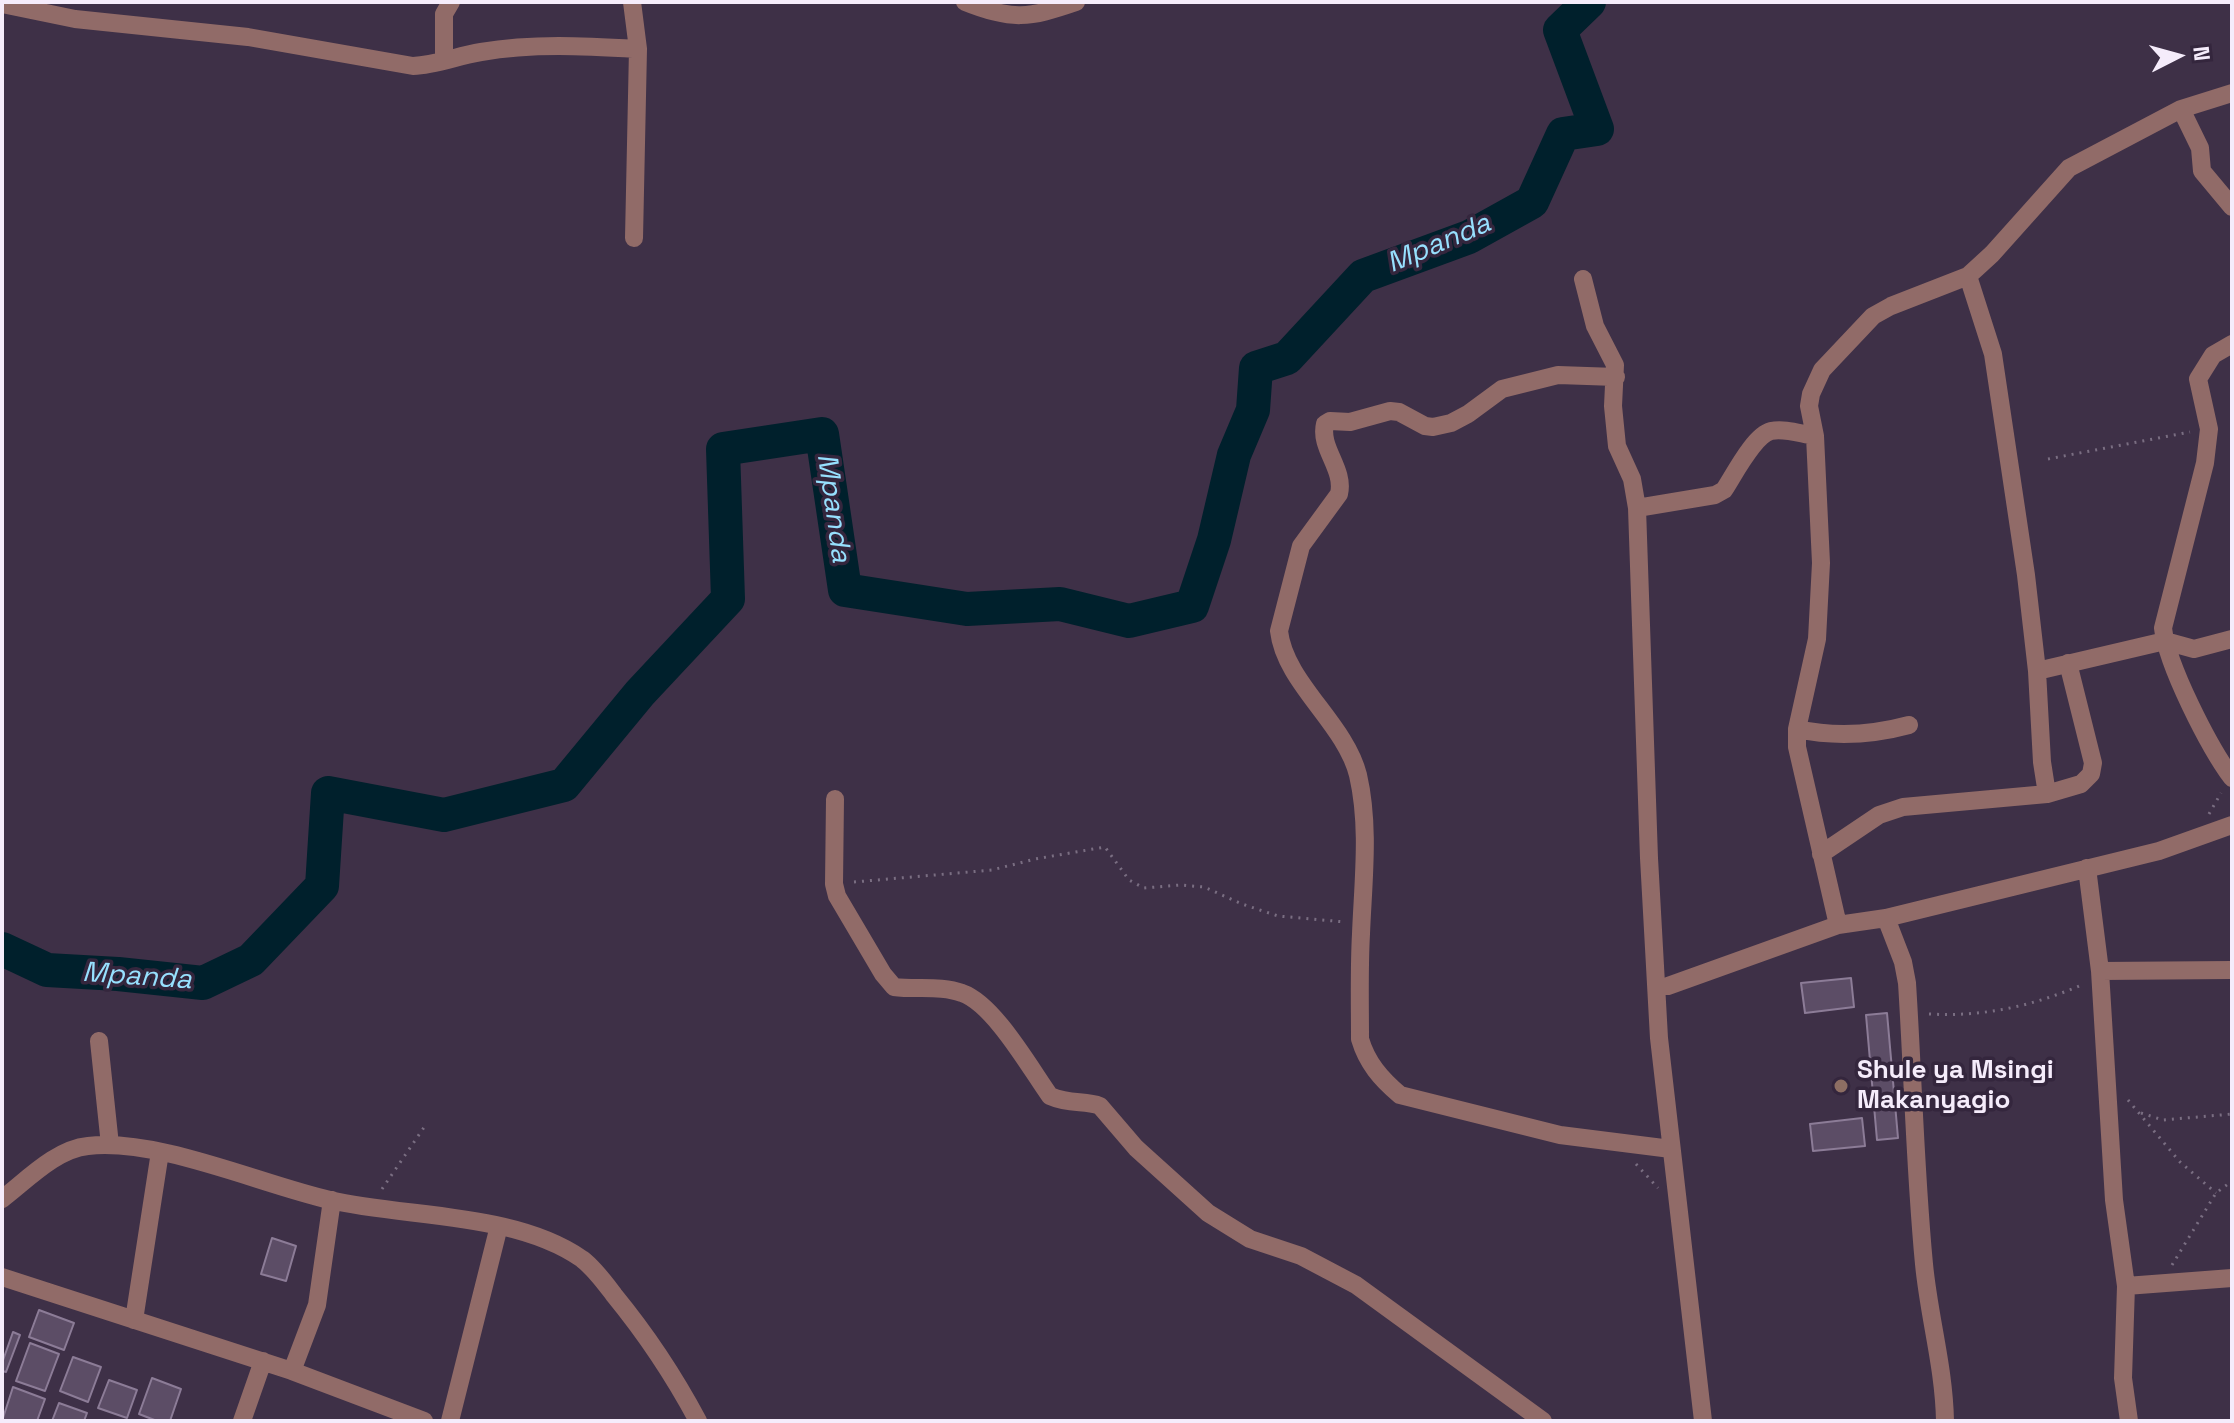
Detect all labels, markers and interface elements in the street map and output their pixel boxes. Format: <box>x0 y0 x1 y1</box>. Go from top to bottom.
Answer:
north arrow <box>2138 16 2218 96</box>
text: N <box>2187 45 2217 62</box>
water label: Mpanda <box>1382 207 1496 281</box>
water label: Mpanda <box>809 451 857 565</box>
water label: Mpanda <box>81 956 193 998</box>
place label: Shule ya Msingi Makanyagio <box>1857 1055 2054 1116</box>
marker: Shule ya Msingi Makanyagio <box>1832 1077 1850 1095</box>

